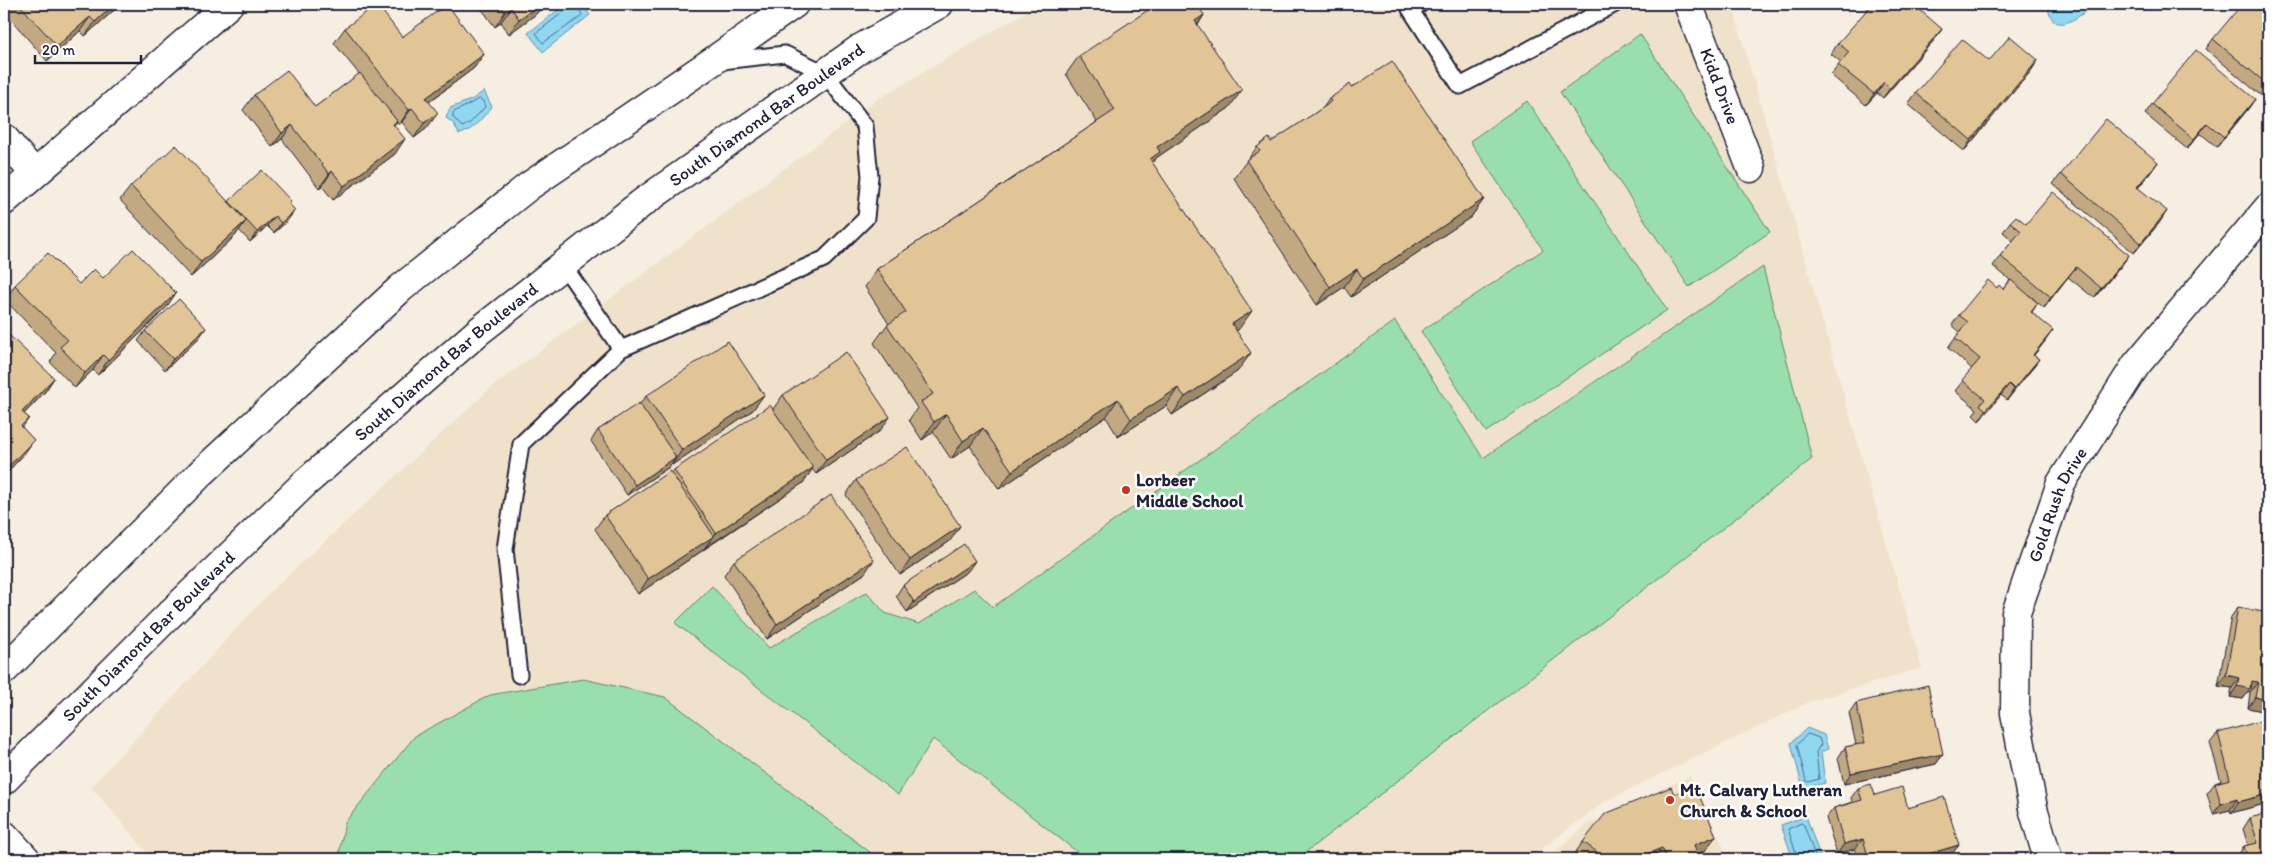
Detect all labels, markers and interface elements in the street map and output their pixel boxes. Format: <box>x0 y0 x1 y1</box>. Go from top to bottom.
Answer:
scale bar <box>35 32 141 64</box>
street label: South Diamond Bar Boulevard <box>665 38 869 191</box>
text: 20 m <box>42 41 76 59</box>
street label: Kidd Drive <box>1695 45 1744 127</box>
street label: South Diamond Bar Boulevard <box>350 278 543 446</box>
street label: Gold Rush Drive <box>2023 443 2092 565</box>
place label: Lorbeer Middle School <box>1136 469 1244 512</box>
marker: Lorbeer Middle School <box>1120 484 1132 496</box>
street label: South Diamond Bar Boulevard <box>58 546 240 726</box>
place label: Mt. Calvary Lutheran Church & School <box>1680 779 1843 822</box>
marker: Mt. Calvary Lutheran Church & School <box>1664 794 1676 806</box>

